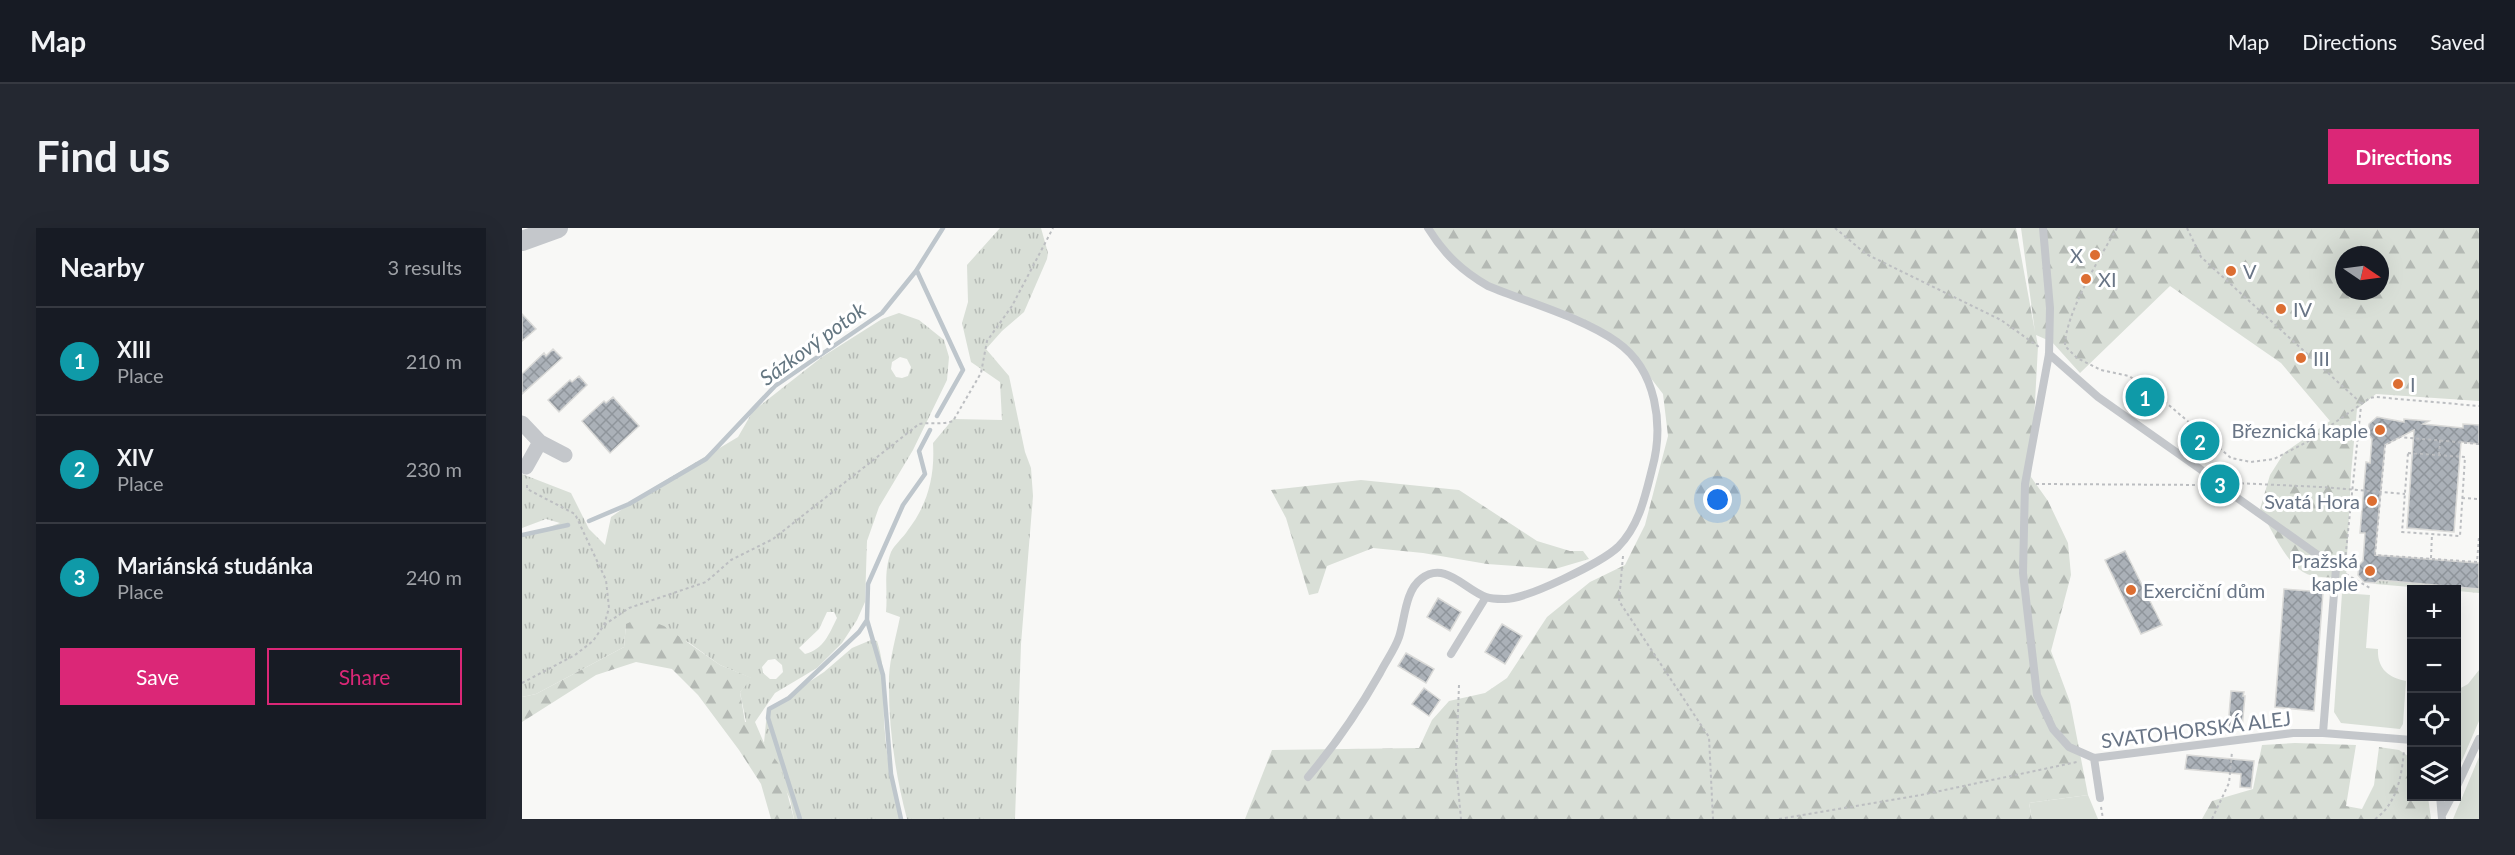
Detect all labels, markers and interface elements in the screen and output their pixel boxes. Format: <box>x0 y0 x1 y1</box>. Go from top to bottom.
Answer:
text: Map <box>30 24 86 58</box>
text: Map <box>2228 29 2269 54</box>
text: Directions <box>2302 29 2397 54</box>
text: Saved <box>2430 29 2485 54</box>
button: Directions <box>2328 129 2479 184</box>
text: Find us <box>36 131 170 181</box>
place label: X <box>2070 243 2083 267</box>
north arrow <box>2335 246 2389 300</box>
marker: X <box>2088 248 2102 262</box>
text: Nearby <box>60 251 145 283</box>
text: 3 results <box>387 255 462 279</box>
place label: V <box>2243 259 2257 283</box>
marker: V <box>2224 264 2238 278</box>
place label: XI <box>2098 267 2117 291</box>
marker: XI <box>2079 272 2093 286</box>
water label: Sázkový potok <box>754 296 871 390</box>
place label: IV <box>2293 297 2313 321</box>
marker: IV <box>2274 302 2288 316</box>
text: XIII <box>117 336 151 363</box>
place label: III <box>2313 346 2330 370</box>
text: 1 <box>74 349 85 373</box>
text: 210 m <box>406 349 462 373</box>
marker: III <box>2294 351 2308 365</box>
text: Place <box>117 363 164 387</box>
place label: I <box>2410 372 2416 396</box>
pin: 1 <box>2126 374 2164 420</box>
marker: I <box>2391 377 2405 391</box>
pin: 2 <box>2180 418 2220 464</box>
place label: Březnická kaple <box>2232 418 2368 442</box>
marker: Březnická kaple <box>2373 423 2387 437</box>
text: XIV <box>117 444 154 471</box>
text: 2 <box>74 457 85 481</box>
text: 230 m <box>406 457 462 481</box>
pin: 3 <box>2200 462 2240 506</box>
text: Place <box>117 471 164 495</box>
your location <box>1703 485 1732 514</box>
place label: Svatá Hora <box>2264 489 2360 513</box>
marker: Svatá Hora <box>2365 494 2379 508</box>
place label: Pražská kaple <box>2291 548 2358 595</box>
text: Mariánská studánka <box>117 552 313 579</box>
marker: Pražská kaple <box>2363 564 2377 578</box>
text: 3 <box>74 565 85 589</box>
text: 240 m <box>406 565 462 589</box>
place label: Exerciční dům <box>2143 578 2265 602</box>
text: Place <box>117 579 164 603</box>
marker: Exerciční dům <box>2124 583 2138 597</box>
map controls <box>2407 585 2461 801</box>
button: + <box>2407 585 2461 639</box>
button: − <box>2407 639 2461 693</box>
button: Save <box>60 648 255 705</box>
button: Share <box>267 648 462 705</box>
button: locate <box>2407 693 2461 747</box>
street label: SVATOHORSKÁ ALEJ <box>2100 705 2292 753</box>
button: layers <box>2407 747 2461 801</box>

